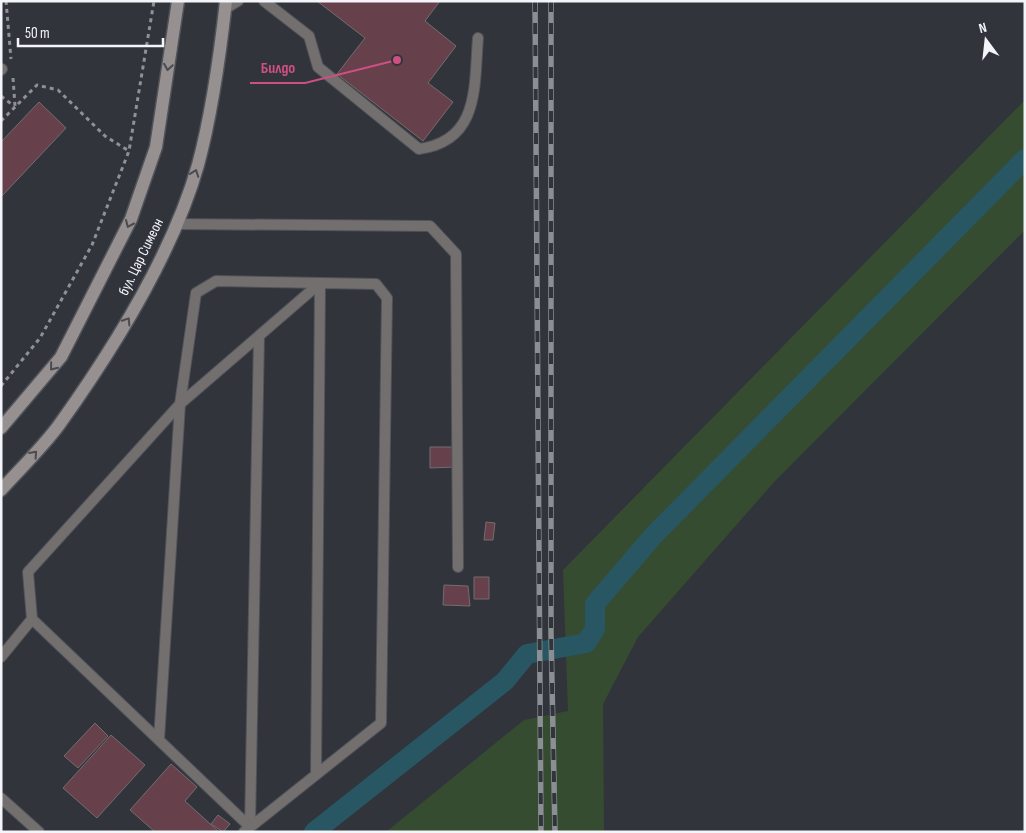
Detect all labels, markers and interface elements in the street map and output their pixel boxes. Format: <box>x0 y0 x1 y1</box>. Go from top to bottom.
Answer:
scale bar <box>18 15 162 47</box>
north arrow <box>961 15 1011 65</box>
text: N <box>977 19 989 37</box>
text: 50 m <box>25 24 50 43</box>
callout: Билдо <box>250 52 305 83</box>
text: Билдо <box>261 59 295 78</box>
one-way arrow <box>164 62 174 71</box>
one-way arrow <box>189 170 199 178</box>
street label: бул. Цар Симеон <box>114 215 168 299</box>
one-way arrow <box>125 219 135 228</box>
one-way arrow <box>121 317 130 326</box>
one-way arrow <box>51 361 59 370</box>
one-way arrow <box>28 450 37 459</box>

